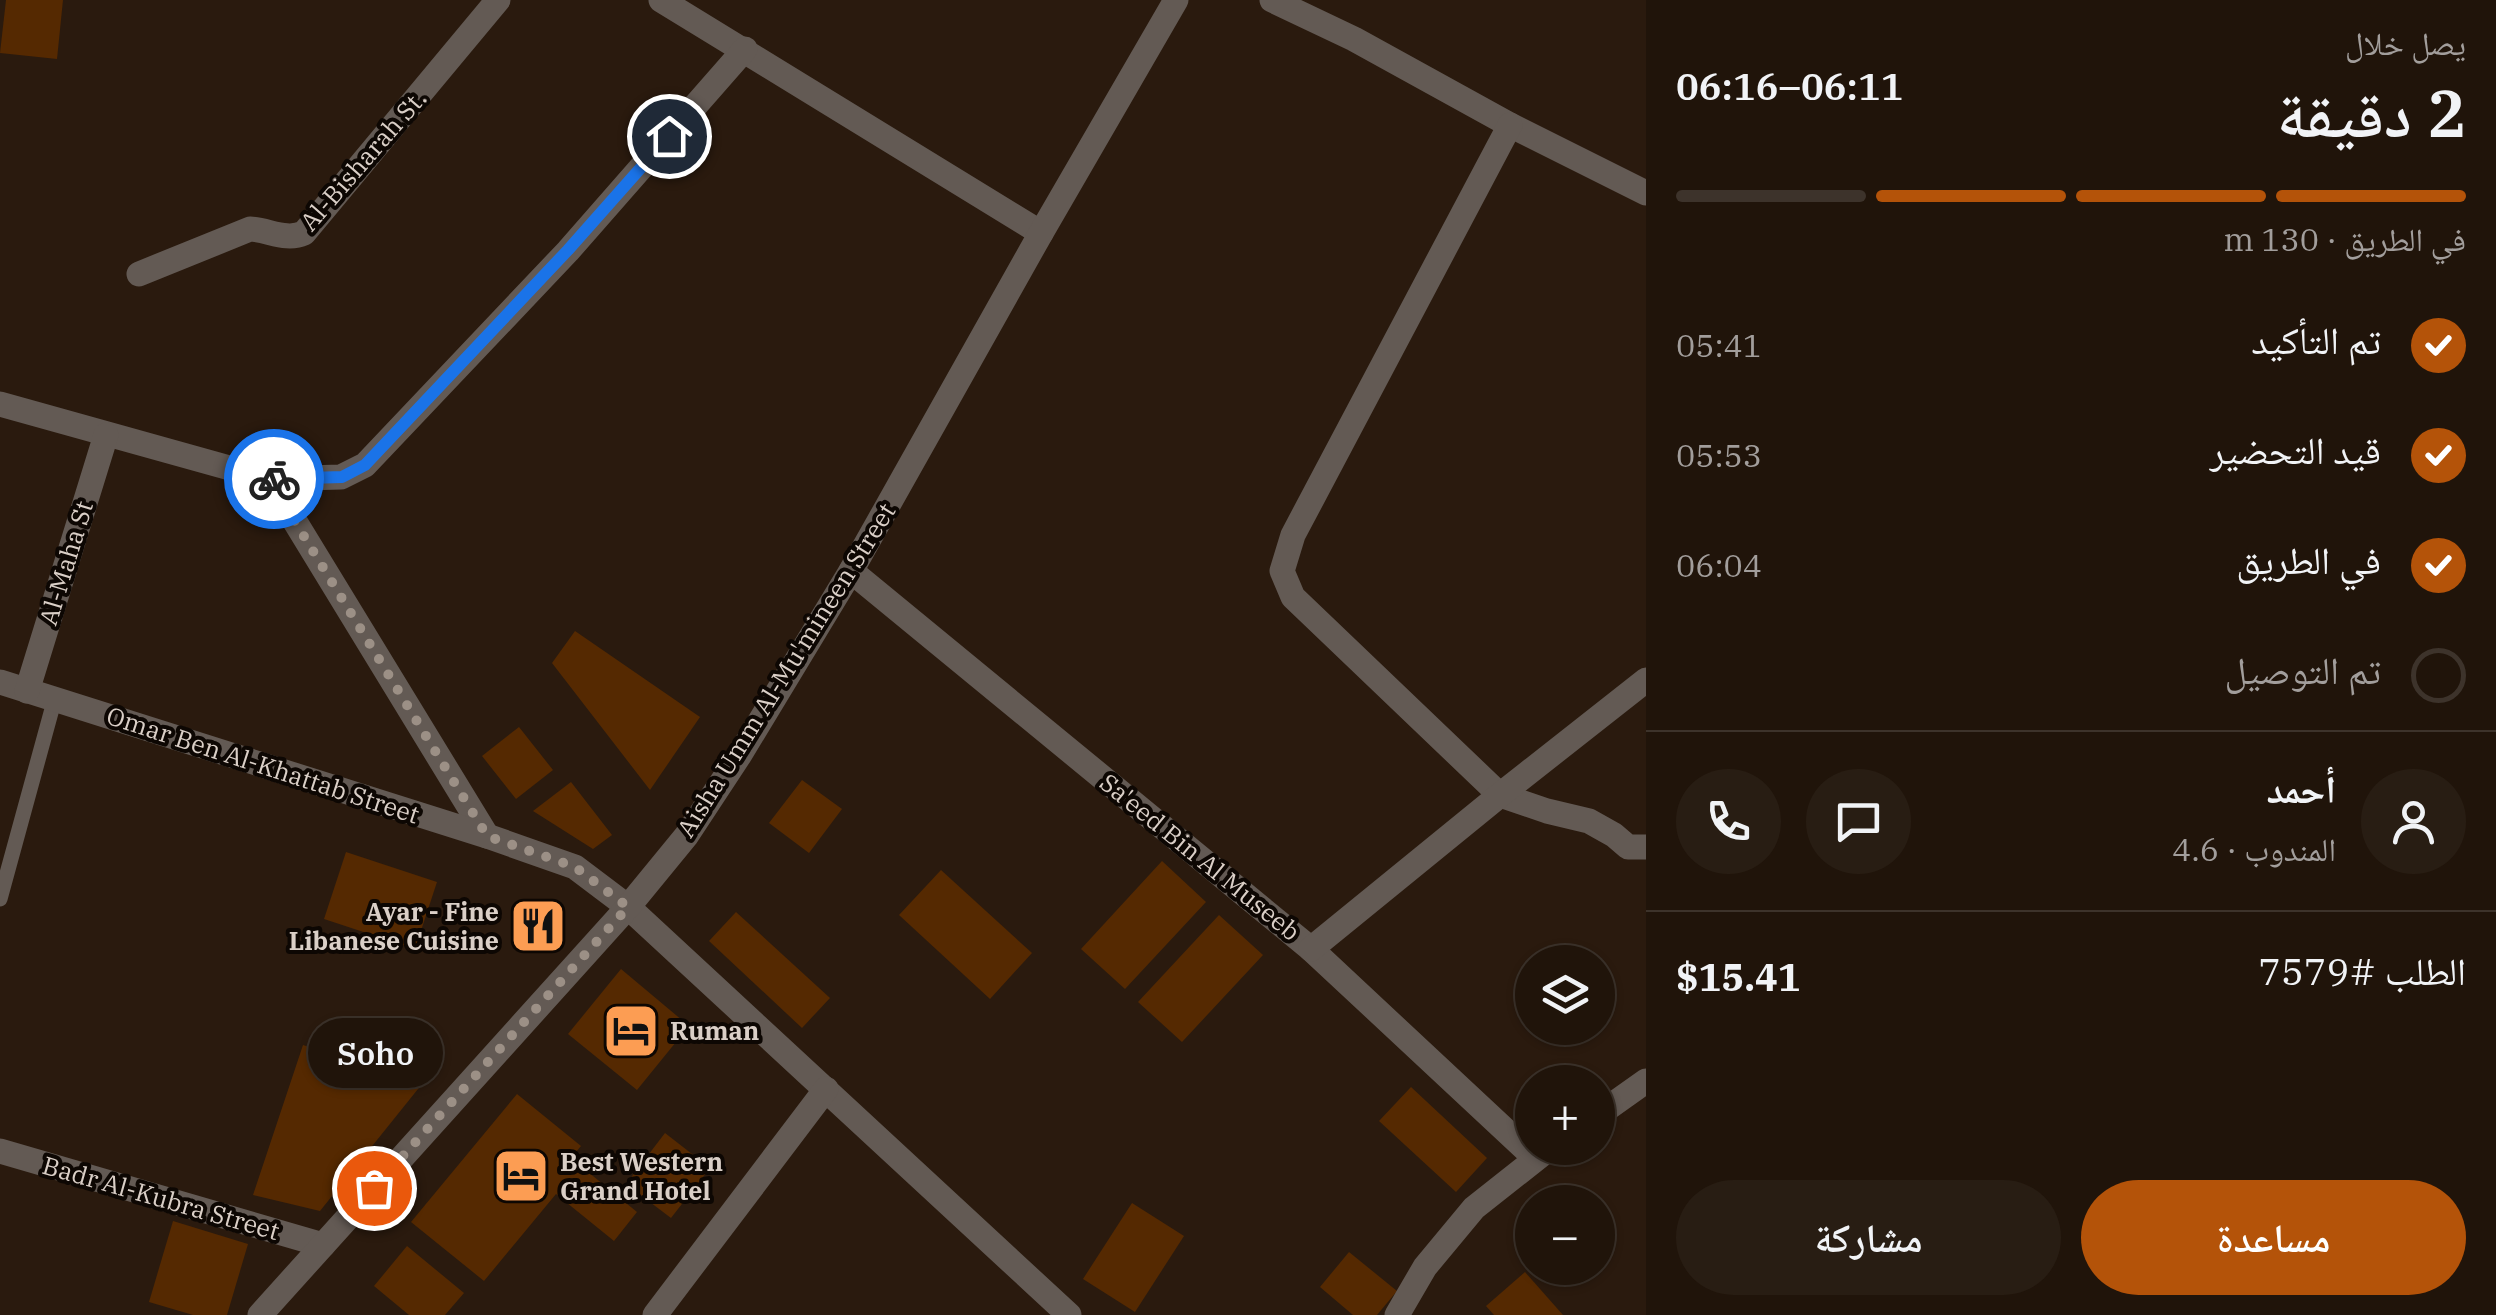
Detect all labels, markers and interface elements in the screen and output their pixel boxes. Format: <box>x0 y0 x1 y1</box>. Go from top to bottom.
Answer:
text: يصل خلال <box>2345 22 2466 64</box>
text: 06:11–06:16 <box>1676 61 1903 110</box>
text: 2 دقيقة <box>2277 70 2466 155</box>
street label: Al-Bisharah St. <box>292 82 433 237</box>
pin <box>627 94 712 179</box>
icon: home <box>642 109 697 164</box>
text: في الطريق · 130 m <box>2223 218 2466 260</box>
text: تم التأكيد <box>2251 315 2381 364</box>
icon: check <box>2411 318 2466 373</box>
text: 05:41 <box>1676 324 1762 366</box>
text: قيد التحضير <box>2210 425 2381 474</box>
icon: check <box>2411 428 2466 483</box>
courier <box>224 429 324 529</box>
text: 05:53 <box>1676 434 1762 476</box>
icon: bike <box>247 452 302 507</box>
street label: Aisha Umm Al-Mu'mineen Street <box>669 496 902 843</box>
street label: Al-Maha St <box>31 497 100 629</box>
text: في الطريق <box>2236 535 2381 584</box>
icon: check <box>2411 538 2466 593</box>
text: 06:04 <box>1676 544 1762 586</box>
text: تم التوصيل <box>2225 645 2381 694</box>
street label: Omar Ben Al-Khattab Street <box>103 698 424 831</box>
text: أحمد <box>2266 764 2336 813</box>
street label: Sa'eed Bin Al Museeb <box>1093 766 1307 948</box>
button: phone <box>1676 769 1781 874</box>
button: chat <box>1806 769 1911 874</box>
button: person <box>2361 769 2466 874</box>
text: المندوب · 4.6 <box>2172 828 2336 870</box>
place label: Ayar - Fine Libanese Cuisine <box>289 895 499 957</box>
restaurant icon: Ayar - Fine Libanese Cuisine <box>508 896 568 956</box>
map controls <box>1515 945 1615 1285</box>
button: layers <box>1515 945 1615 1045</box>
text: الطلب #7579 <box>2258 946 2466 995</box>
text: $15.41 <box>1676 952 1801 1001</box>
hotel icon: Ruman <box>601 1001 661 1061</box>
place label: Ruman <box>670 1014 759 1047</box>
callout: Soho <box>306 1018 442 1088</box>
text: Soho <box>337 1032 414 1074</box>
button: + <box>1515 1065 1615 1165</box>
place label: Best Western Grand Hotel <box>560 1145 723 1207</box>
pin <box>332 1146 417 1231</box>
hotel icon: Best Western Grand Hotel <box>491 1146 551 1206</box>
street label: Badr Al-Kubra Street <box>39 1148 284 1247</box>
icon: bag <box>347 1161 402 1216</box>
button: مشاركة <box>1676 1180 2061 1295</box>
button: مساعدة <box>2081 1180 2466 1295</box>
button: − <box>1515 1185 1615 1285</box>

